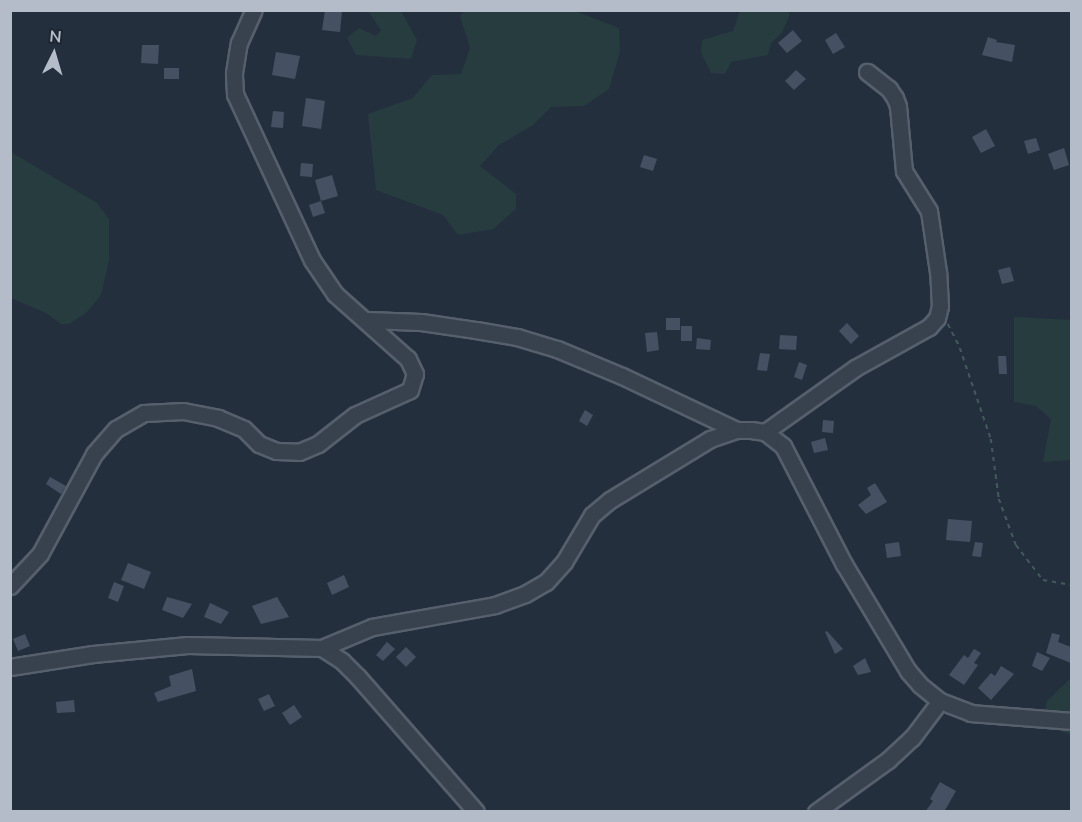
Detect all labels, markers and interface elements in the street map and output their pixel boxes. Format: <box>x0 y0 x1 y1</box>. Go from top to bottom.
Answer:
north arrow <box>24 24 84 84</box>
text: N <box>49 26 62 47</box>

